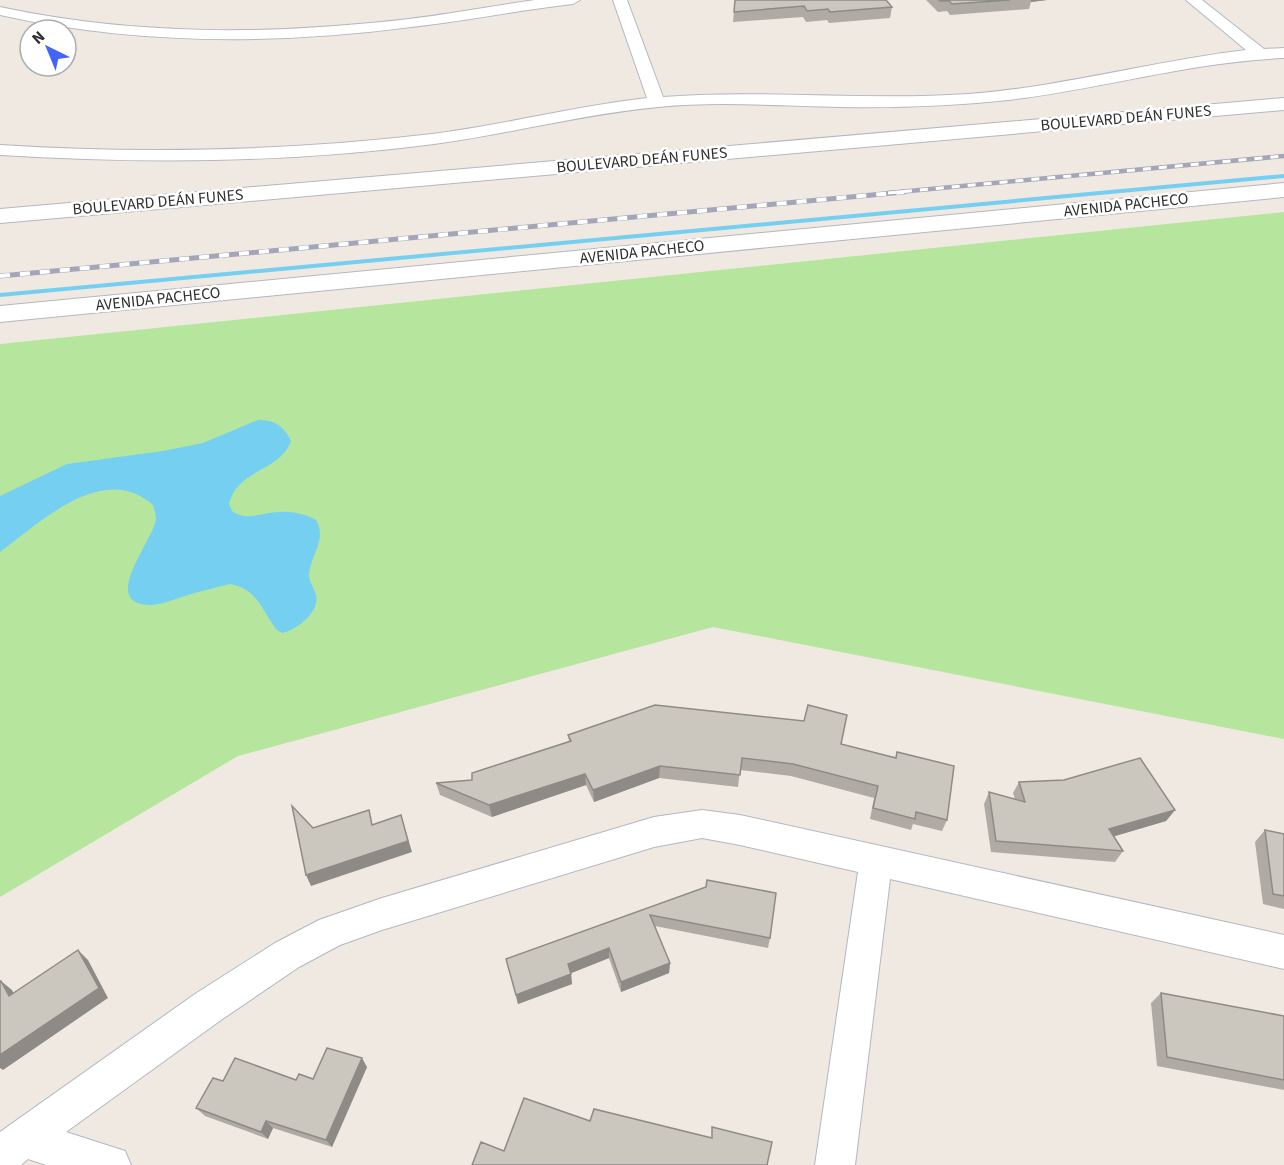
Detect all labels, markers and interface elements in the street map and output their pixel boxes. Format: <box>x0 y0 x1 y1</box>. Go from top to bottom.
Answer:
north arrow <box>18 18 78 78</box>
text: N <box>27 26 50 49</box>
street label: BOULEVARD DEÁN FUNES <box>1040 100 1212 136</box>
street label: BOULEVARD DEÁN FUNES <box>556 142 728 178</box>
street label: BOULEVARD DEÁN FUNES <box>72 184 244 220</box>
street label: AVENIDA PACHECO <box>1062 188 1190 222</box>
street label: AVENIDA PACHECO <box>578 235 706 269</box>
street label: AVENIDA PACHECO <box>94 282 222 316</box>

